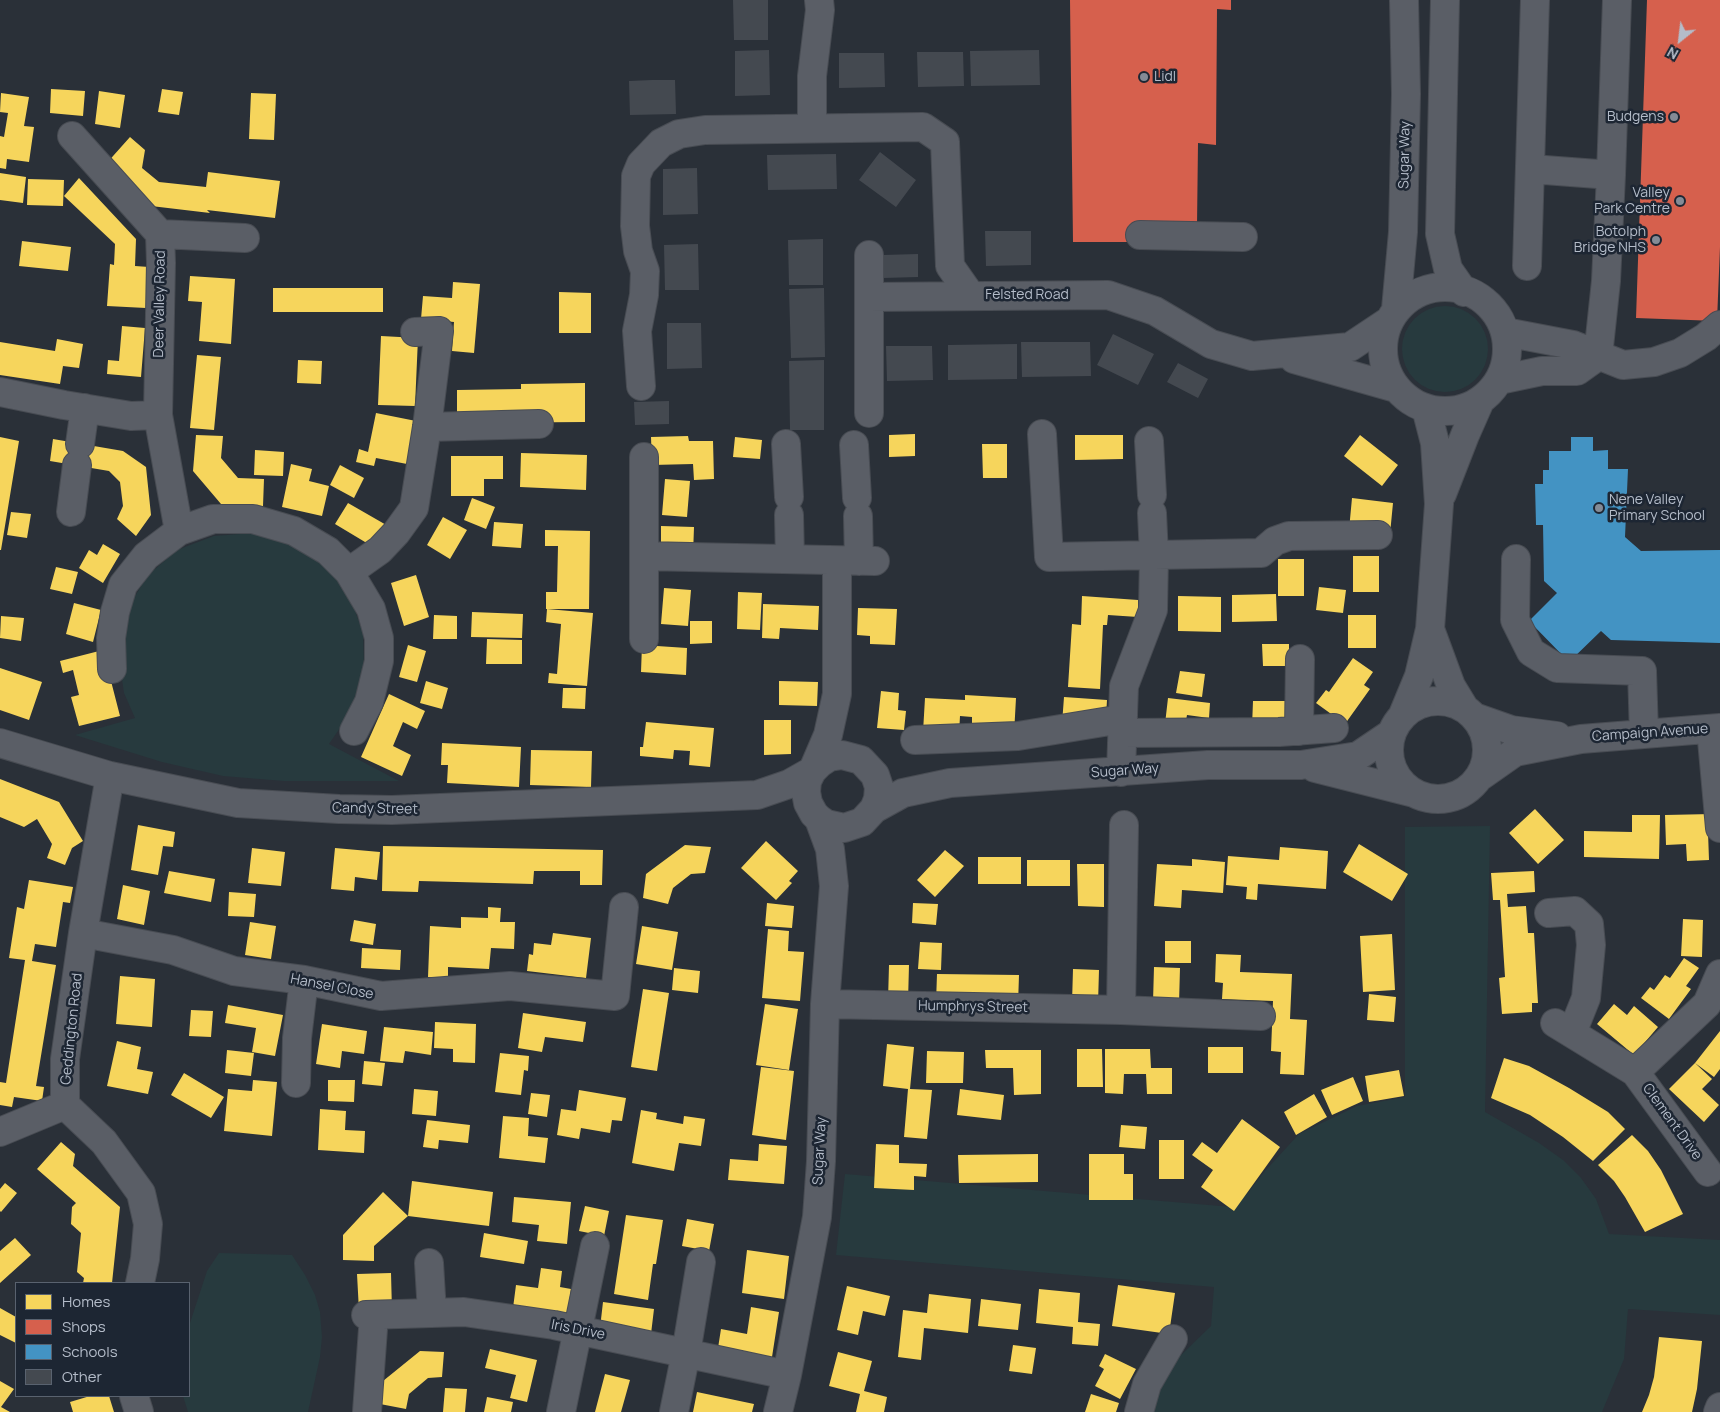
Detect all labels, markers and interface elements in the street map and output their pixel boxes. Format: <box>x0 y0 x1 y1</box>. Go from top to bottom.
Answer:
north arrow <box>1655 15 1705 65</box>
text: N <box>1663 43 1681 64</box>
place label: Lidl <box>1154 69 1176 85</box>
marker: Lidl <box>1138 71 1150 83</box>
place label: Budgens <box>1607 109 1664 125</box>
marker: Budgens <box>1668 111 1680 123</box>
street label: Sugar Way <box>1396 121 1414 189</box>
place label: Valley Park Centre <box>1594 185 1670 218</box>
marker: Valley Park Centre <box>1674 195 1686 207</box>
place label: Botolph Bridge NHS <box>1574 224 1646 256</box>
marker: Botolph Bridge NHS <box>1650 234 1662 246</box>
street label: Deer Valley Road <box>151 250 169 358</box>
street label: Felsted Road <box>985 287 1069 303</box>
place label: Nene Valley Primary School <box>1609 492 1705 524</box>
marker: Nene Valley Primary School <box>1593 502 1605 514</box>
street label: Campaign Avenue <box>1591 721 1709 745</box>
street label: Sugar Way <box>1090 760 1160 782</box>
street label: Candy Street <box>332 800 418 818</box>
street label: Hansel Close <box>289 971 375 1003</box>
street label: Geddington Road <box>58 972 86 1086</box>
street label: Humphrys Street <box>918 998 1028 1016</box>
street label: Clement Drive <box>1639 1080 1705 1164</box>
street label: Sugar Way <box>810 1117 830 1185</box>
legend <box>15 1282 190 1397</box>
text: Homes <box>62 1291 110 1312</box>
text: Shops <box>62 1316 106 1337</box>
street label: Iris Drive <box>550 1317 606 1343</box>
text: Schools <box>62 1341 118 1362</box>
text: Other <box>62 1366 102 1387</box>

